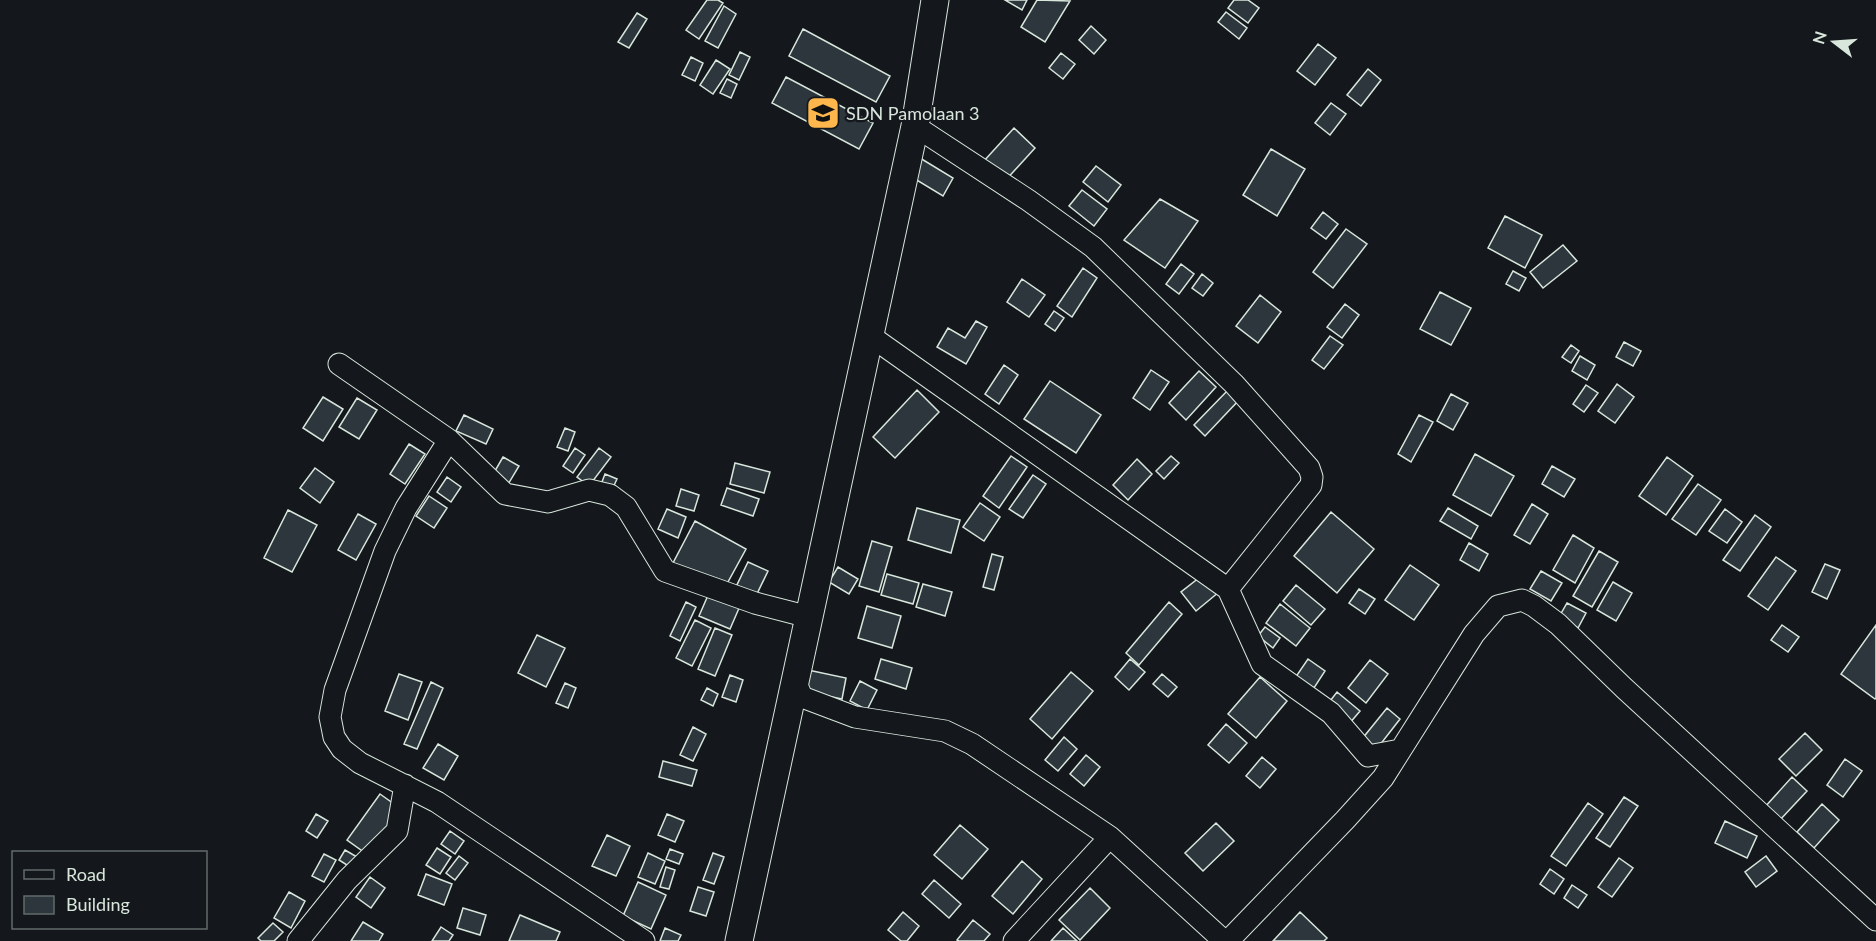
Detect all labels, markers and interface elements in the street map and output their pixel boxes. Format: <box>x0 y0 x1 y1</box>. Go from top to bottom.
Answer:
north arrow <box>1804 12 1864 72</box>
text: N <box>1808 29 1830 46</box>
school or university icon: SDN Pamolaan 3 <box>805 95 841 131</box>
place label: SDN Pamolaan 3 <box>846 102 980 124</box>
legend <box>12 851 207 929</box>
text: Road <box>66 863 106 885</box>
text: Building <box>66 893 130 915</box>

